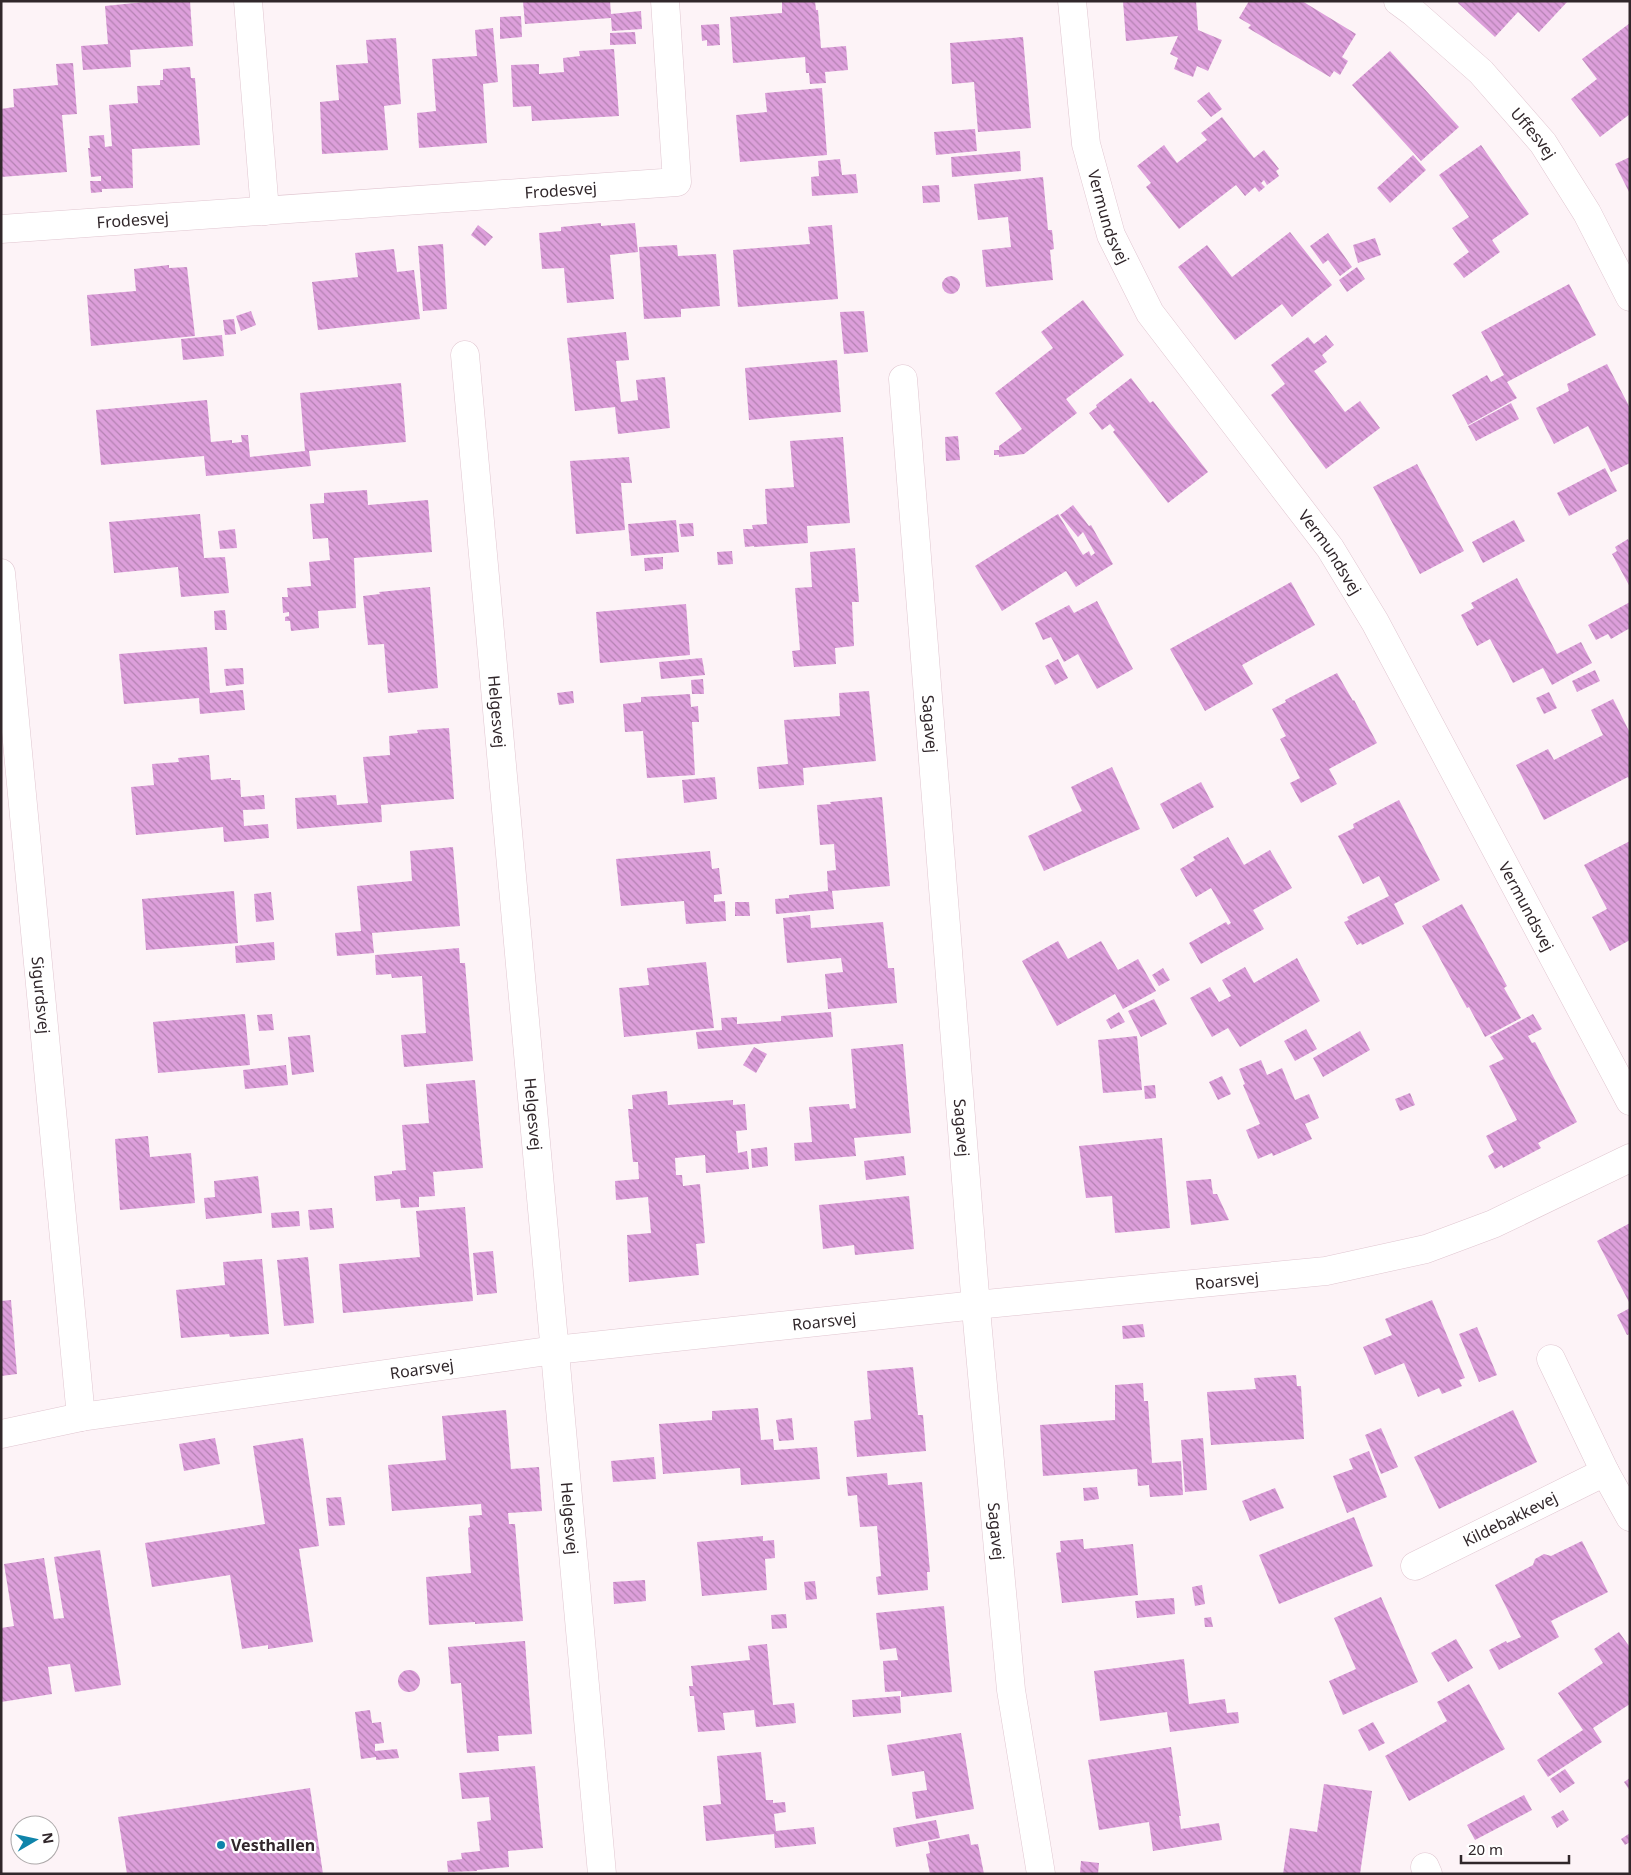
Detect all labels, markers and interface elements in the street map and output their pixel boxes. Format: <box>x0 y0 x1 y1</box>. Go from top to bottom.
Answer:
street label: Uffesvej <box>1506 103 1561 163</box>
street label: Vermundsvej <box>1083 167 1135 268</box>
street label: Frodesvej <box>524 177 597 204</box>
street label: Frodesvej <box>96 206 169 233</box>
street label: Vermundsvej <box>1294 505 1367 599</box>
street label: Helgesvej <box>483 674 511 749</box>
street label: Sagavej <box>917 694 943 754</box>
street label: Vermundsvej <box>1494 858 1559 955</box>
street label: Sigurdsvej <box>26 955 56 1035</box>
street label: Helgesvej <box>519 1077 548 1151</box>
street label: Sagavej <box>949 1098 975 1157</box>
street label: Roarsvej <box>1194 1267 1260 1295</box>
street label: Roarsvej <box>791 1307 857 1336</box>
street label: Roarsvej <box>388 1353 455 1384</box>
street label: Helgesvej <box>556 1481 584 1556</box>
street label: Kildebakkevej <box>1459 1486 1561 1552</box>
street label: Sagavej <box>983 1501 1010 1561</box>
north arrow <box>10 1815 60 1865</box>
text: N <box>38 1831 59 1845</box>
scale bar <box>1461 1832 1568 1864</box>
place label: Vesthallen <box>231 1834 315 1856</box>
marker: Vesthallen <box>215 1839 227 1851</box>
text: 20 m <box>1468 1839 1503 1859</box>

